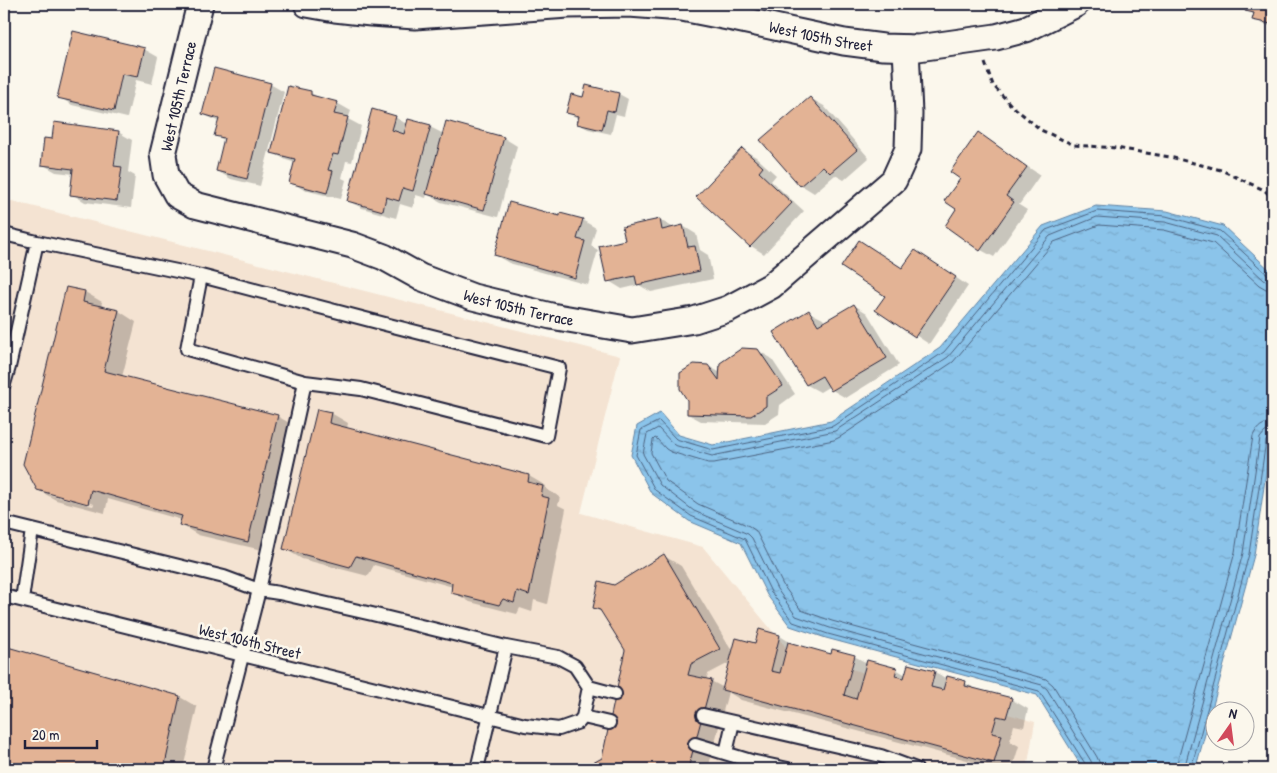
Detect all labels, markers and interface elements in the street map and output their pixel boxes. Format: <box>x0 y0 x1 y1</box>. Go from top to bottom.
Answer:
street label: West 105th Street <box>767 15 874 57</box>
street label: West 105th Terrace <box>155 38 201 153</box>
street label: West 105th Terrace <box>460 283 576 331</box>
street label: West 106th Street <box>197 618 304 664</box>
north arrow <box>1204 700 1254 750</box>
text: N <box>1227 703 1240 723</box>
scale bar <box>25 718 98 750</box>
text: 20 m <box>32 724 59 745</box>

